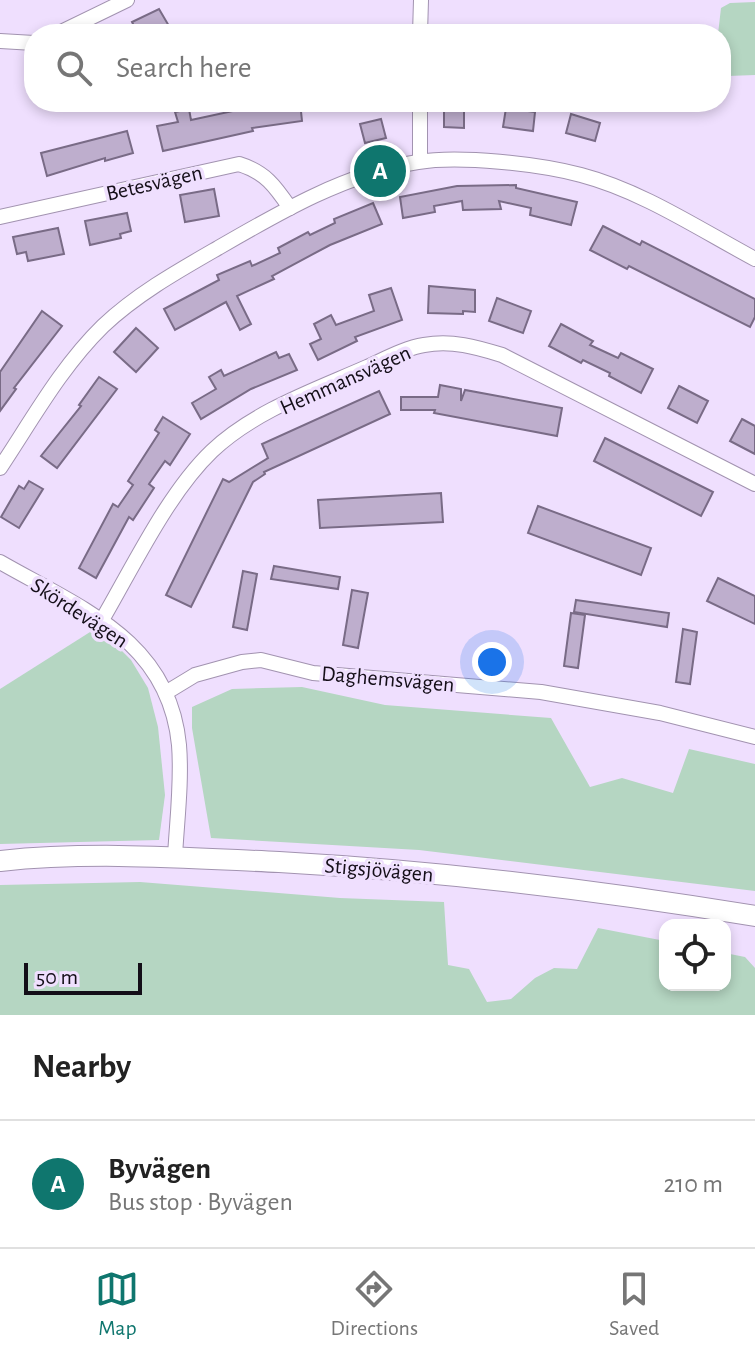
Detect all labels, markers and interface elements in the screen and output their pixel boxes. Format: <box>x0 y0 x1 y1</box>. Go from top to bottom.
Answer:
search box <box>24 24 731 112</box>
icon: search <box>52 46 96 90</box>
text: Search here <box>116 53 252 83</box>
pin: A <box>354 141 406 201</box>
street label: Betesvägen <box>104 161 204 205</box>
street label: Hemmansvägen <box>277 341 414 419</box>
street label: Skördevägen <box>27 574 132 652</box>
your location <box>472 642 512 682</box>
street label: Daghemsvägen <box>320 662 455 696</box>
street label: Stigsjövägen <box>324 854 434 886</box>
map controls <box>659 919 731 991</box>
button: locate <box>659 919 731 991</box>
scale bar <box>24 959 142 995</box>
text: 50 m <box>36 966 78 988</box>
text: Nearby <box>32 1050 131 1084</box>
text: Byvägen <box>108 1154 211 1184</box>
text: A <box>50 1171 66 1197</box>
text: 210 m <box>663 1171 723 1197</box>
text: Bus stop · Byvägen <box>108 1189 293 1215</box>
tab: Map <box>95 1267 139 1341</box>
tab: Directions <box>330 1267 418 1341</box>
tab: Saved <box>609 1267 659 1341</box>

